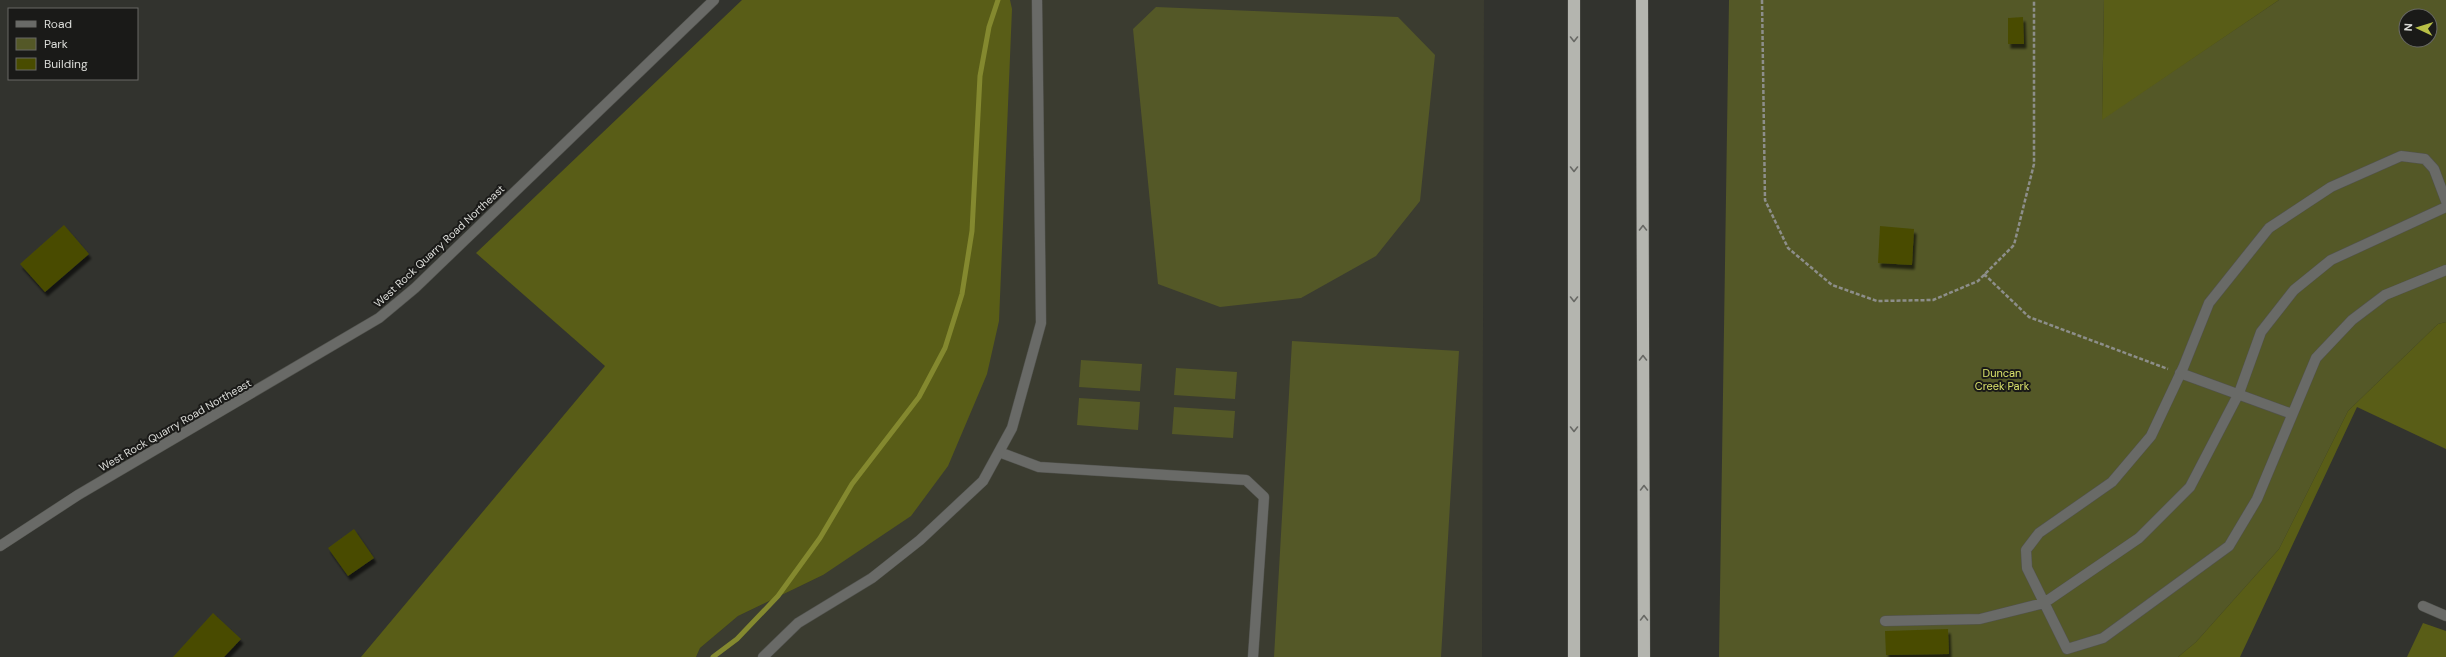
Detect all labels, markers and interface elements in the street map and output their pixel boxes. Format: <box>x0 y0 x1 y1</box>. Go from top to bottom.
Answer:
legend <box>8 8 138 80</box>
north arrow <box>2398 8 2438 48</box>
text: Road <box>44 16 72 32</box>
text: N <box>2401 23 2415 32</box>
text: Park <box>44 36 68 52</box>
one-way arrow <box>1570 36 1578 42</box>
text: Building <box>44 56 88 72</box>
one-way arrow <box>1570 166 1578 172</box>
street label: West Rock Quarry Road Northeast <box>371 182 507 310</box>
one-way arrow <box>1639 225 1647 231</box>
one-way arrow <box>1570 296 1578 302</box>
one-way arrow <box>1639 355 1647 361</box>
park label: Duncan Creek Park <box>1975 366 2030 393</box>
street label: West Rock Quarry Road Northeast <box>96 376 254 474</box>
one-way arrow <box>1570 426 1578 432</box>
one-way arrow <box>1640 485 1648 491</box>
one-way arrow <box>1640 615 1648 621</box>

